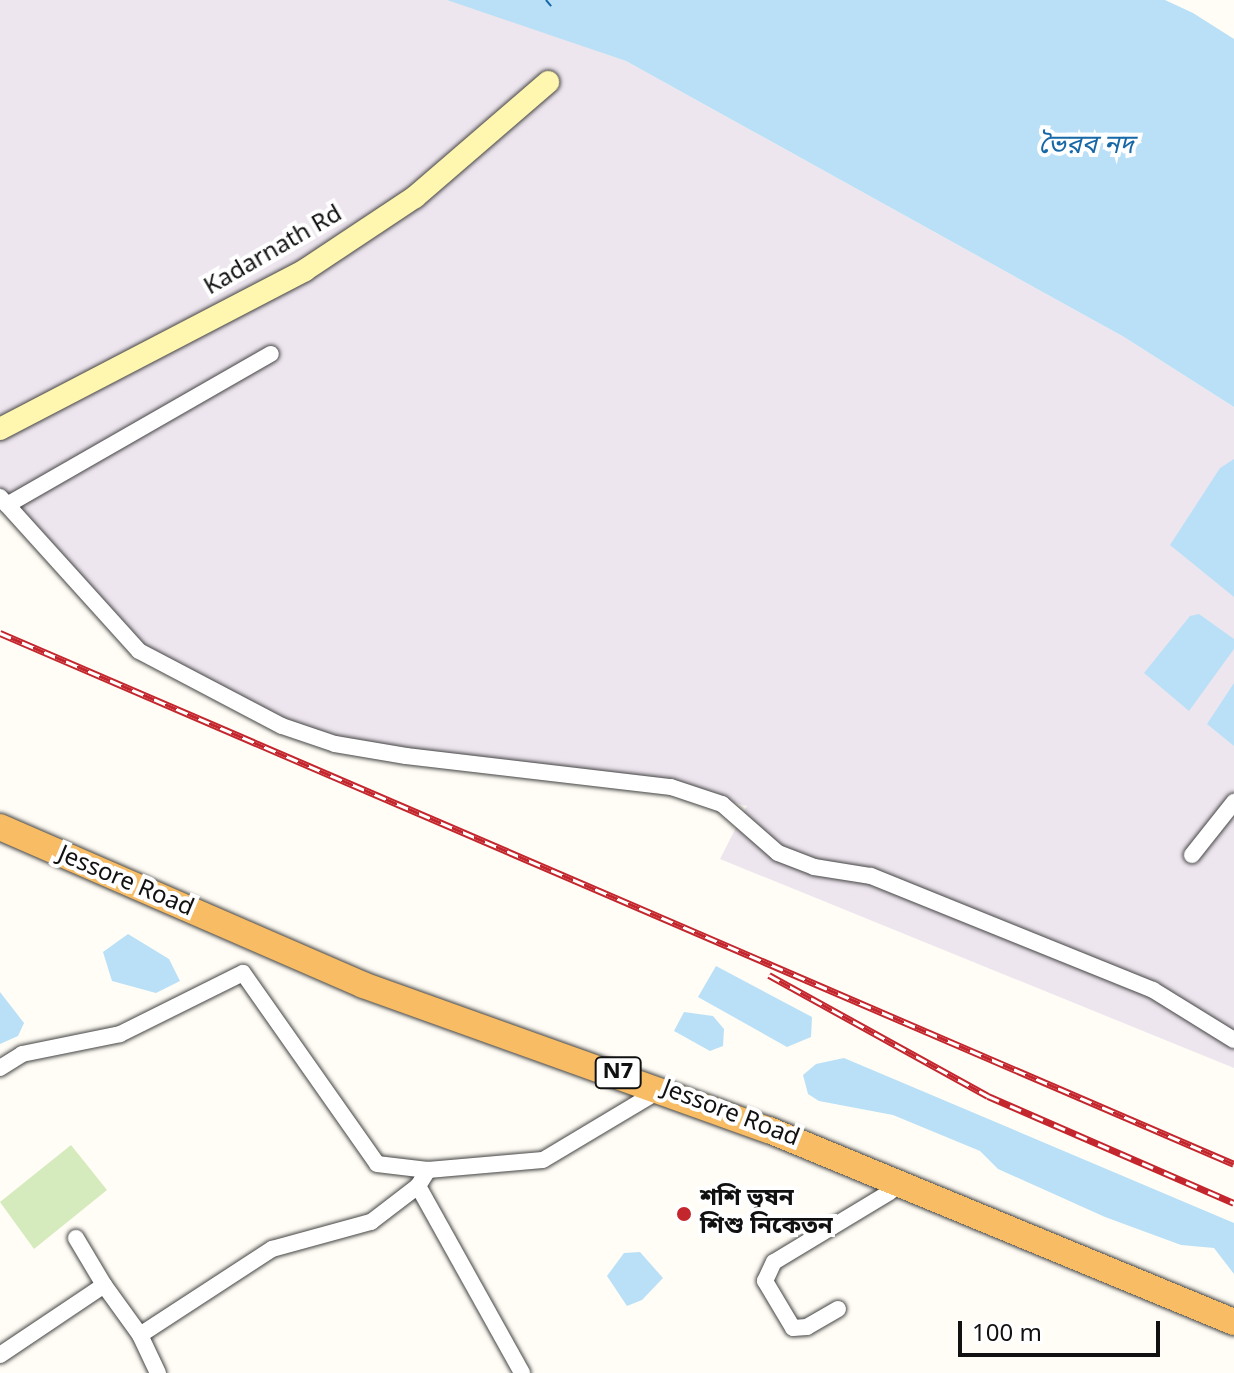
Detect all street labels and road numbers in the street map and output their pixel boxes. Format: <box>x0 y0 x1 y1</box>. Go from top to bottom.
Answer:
street label: Kadarnath Rd <box>200 201 348 303</box>
street label: Jessore Road <box>53 842 197 924</box>
road number: N7 <box>594 1055 642 1091</box>
street label: Jessore Road <box>657 1076 803 1154</box>

